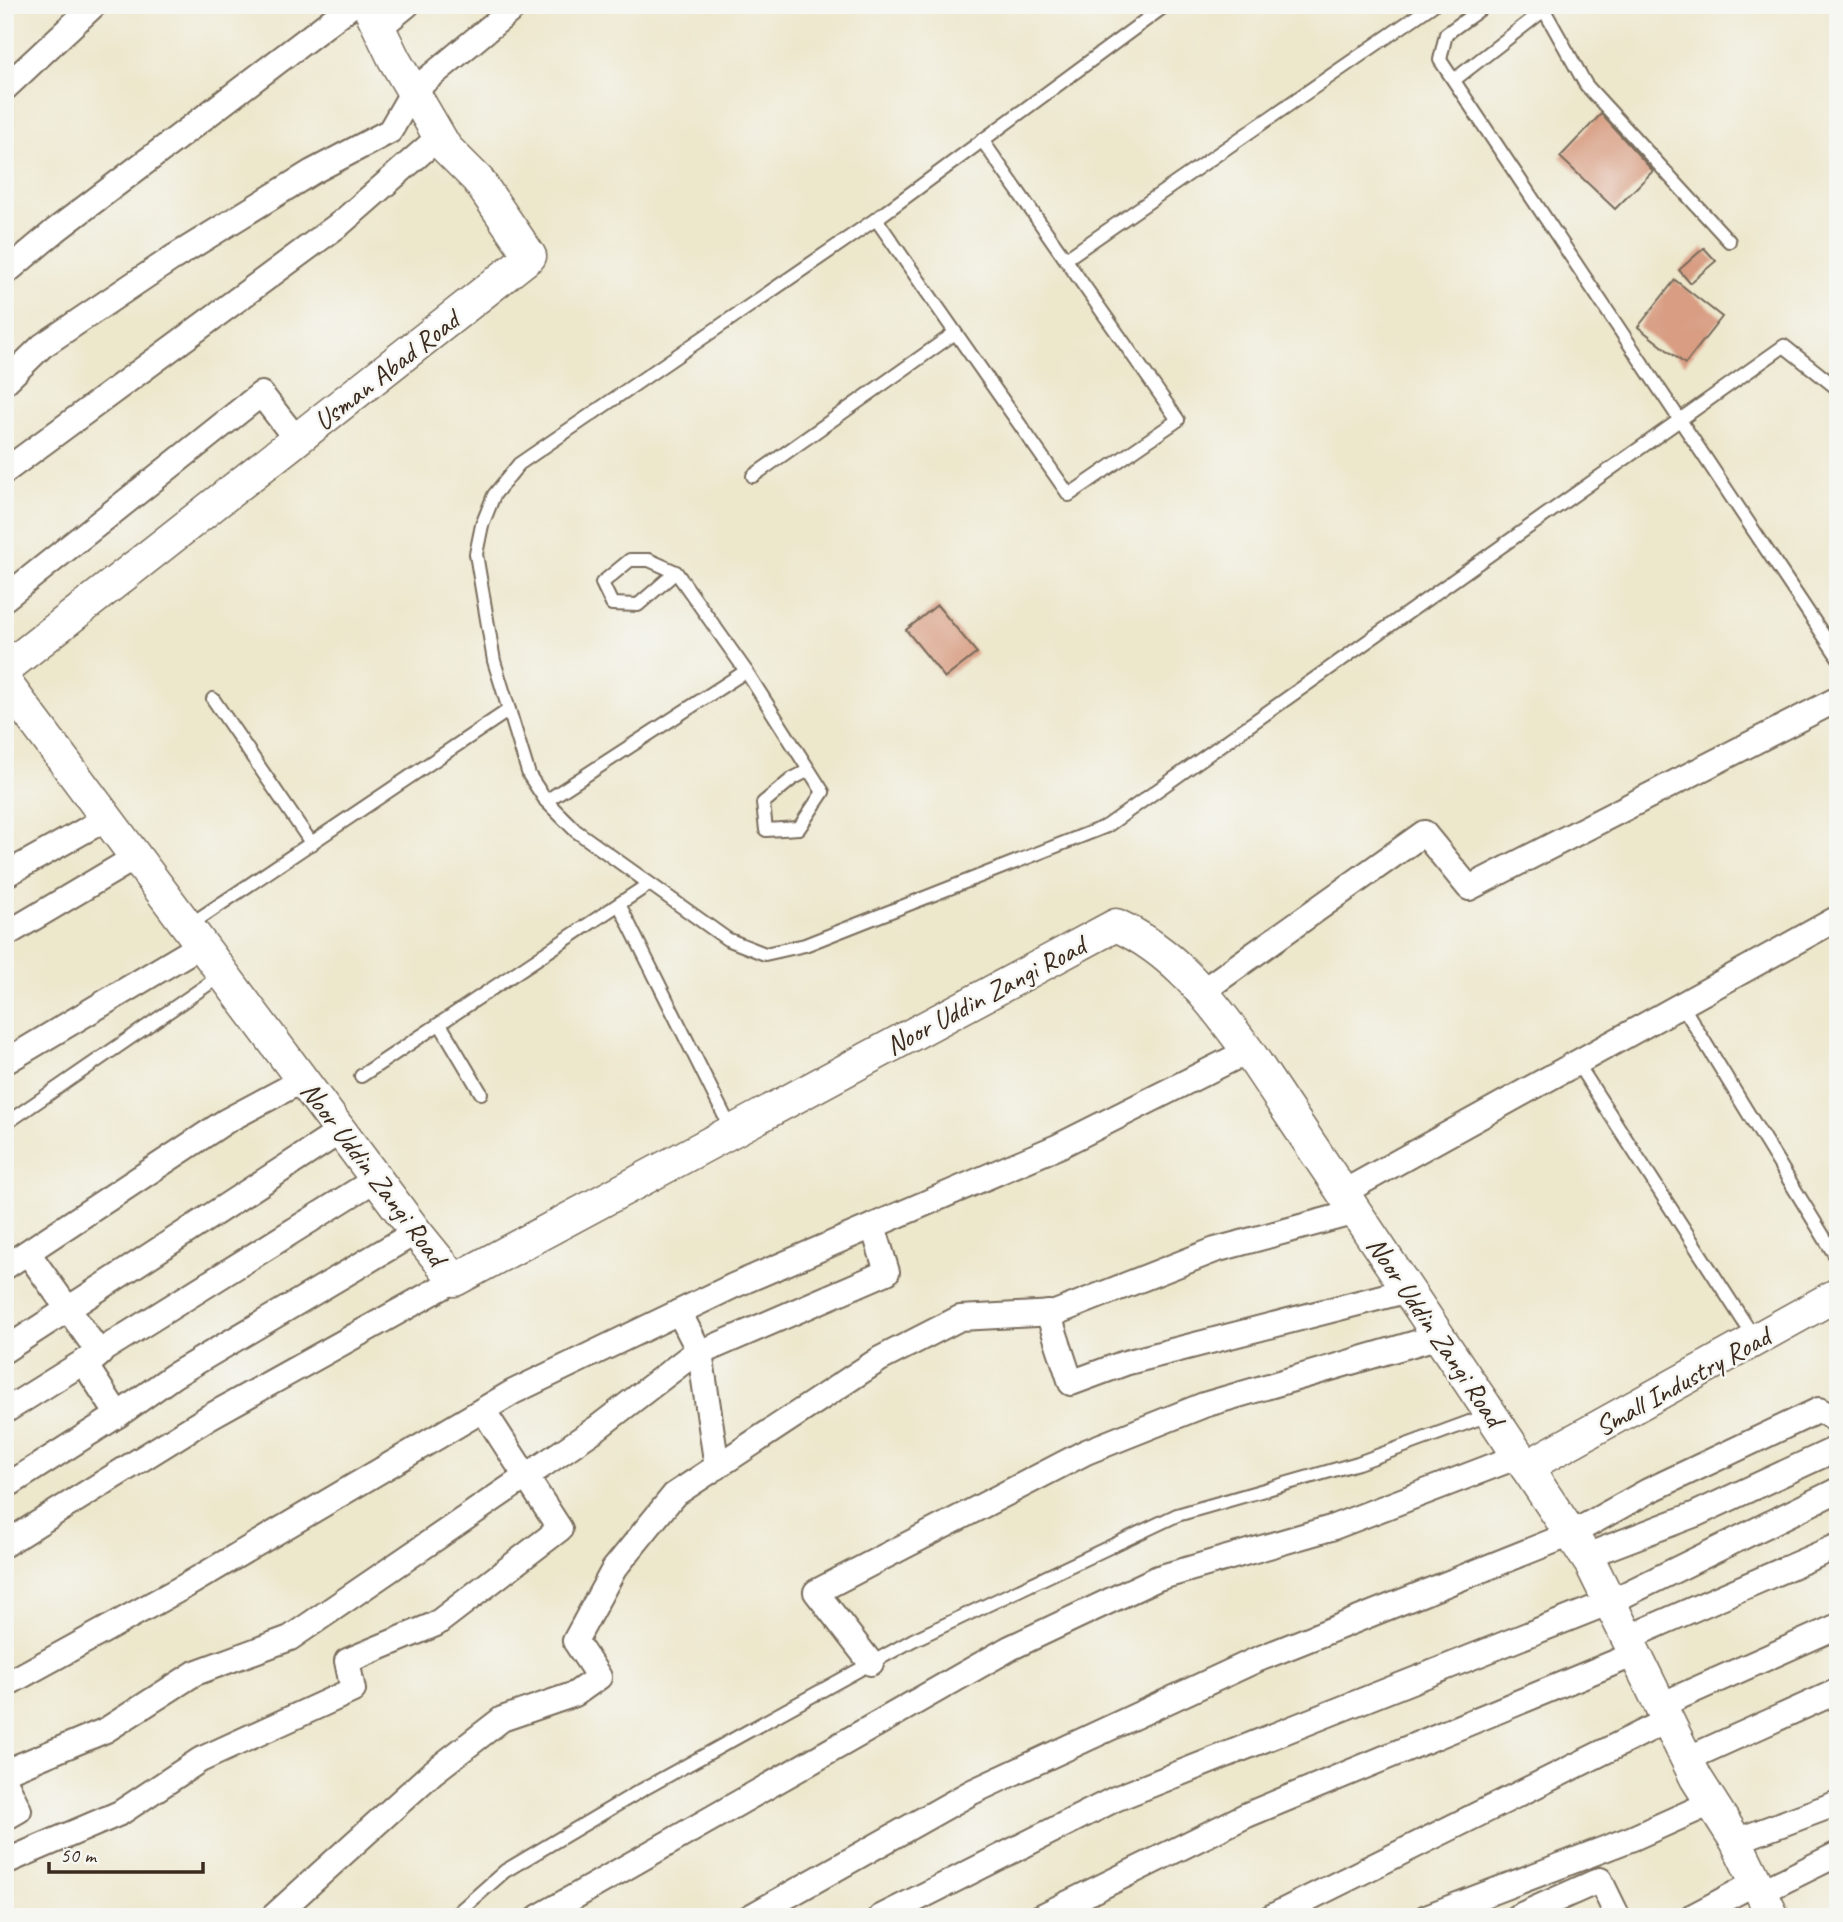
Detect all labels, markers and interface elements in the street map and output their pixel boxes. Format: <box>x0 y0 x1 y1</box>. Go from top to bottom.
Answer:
street label: Usman Abad Road <box>307 300 469 438</box>
street label: Noor Uddin Zangi Road <box>879 926 1095 1063</box>
street label: Noor Uddin Zangi Road <box>293 1074 457 1275</box>
street label: Noor Uddin Zangi Road <box>1359 1230 1514 1436</box>
street label: Small Industry Road <box>1589 1317 1779 1444</box>
scale bar <box>49 1831 203 1875</box>
text: 50 m <box>60 1842 98 1868</box>

